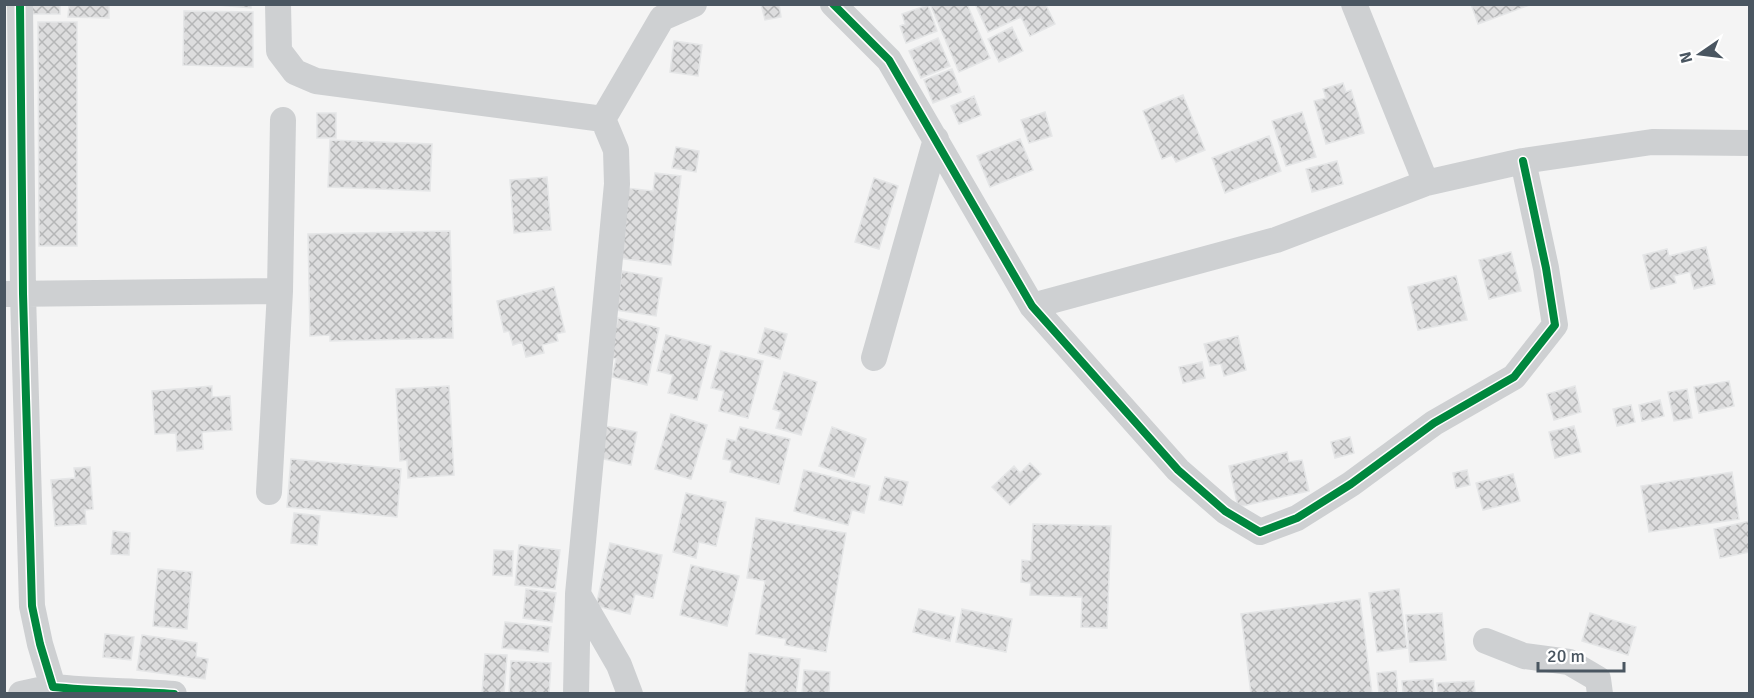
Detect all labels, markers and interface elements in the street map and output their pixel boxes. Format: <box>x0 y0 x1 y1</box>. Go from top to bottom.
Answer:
north arrow <box>1670 24 1730 84</box>
text: N <box>1675 50 1697 65</box>
scale bar <box>1538 635 1624 673</box>
text: 20 m <box>1547 645 1585 667</box>

